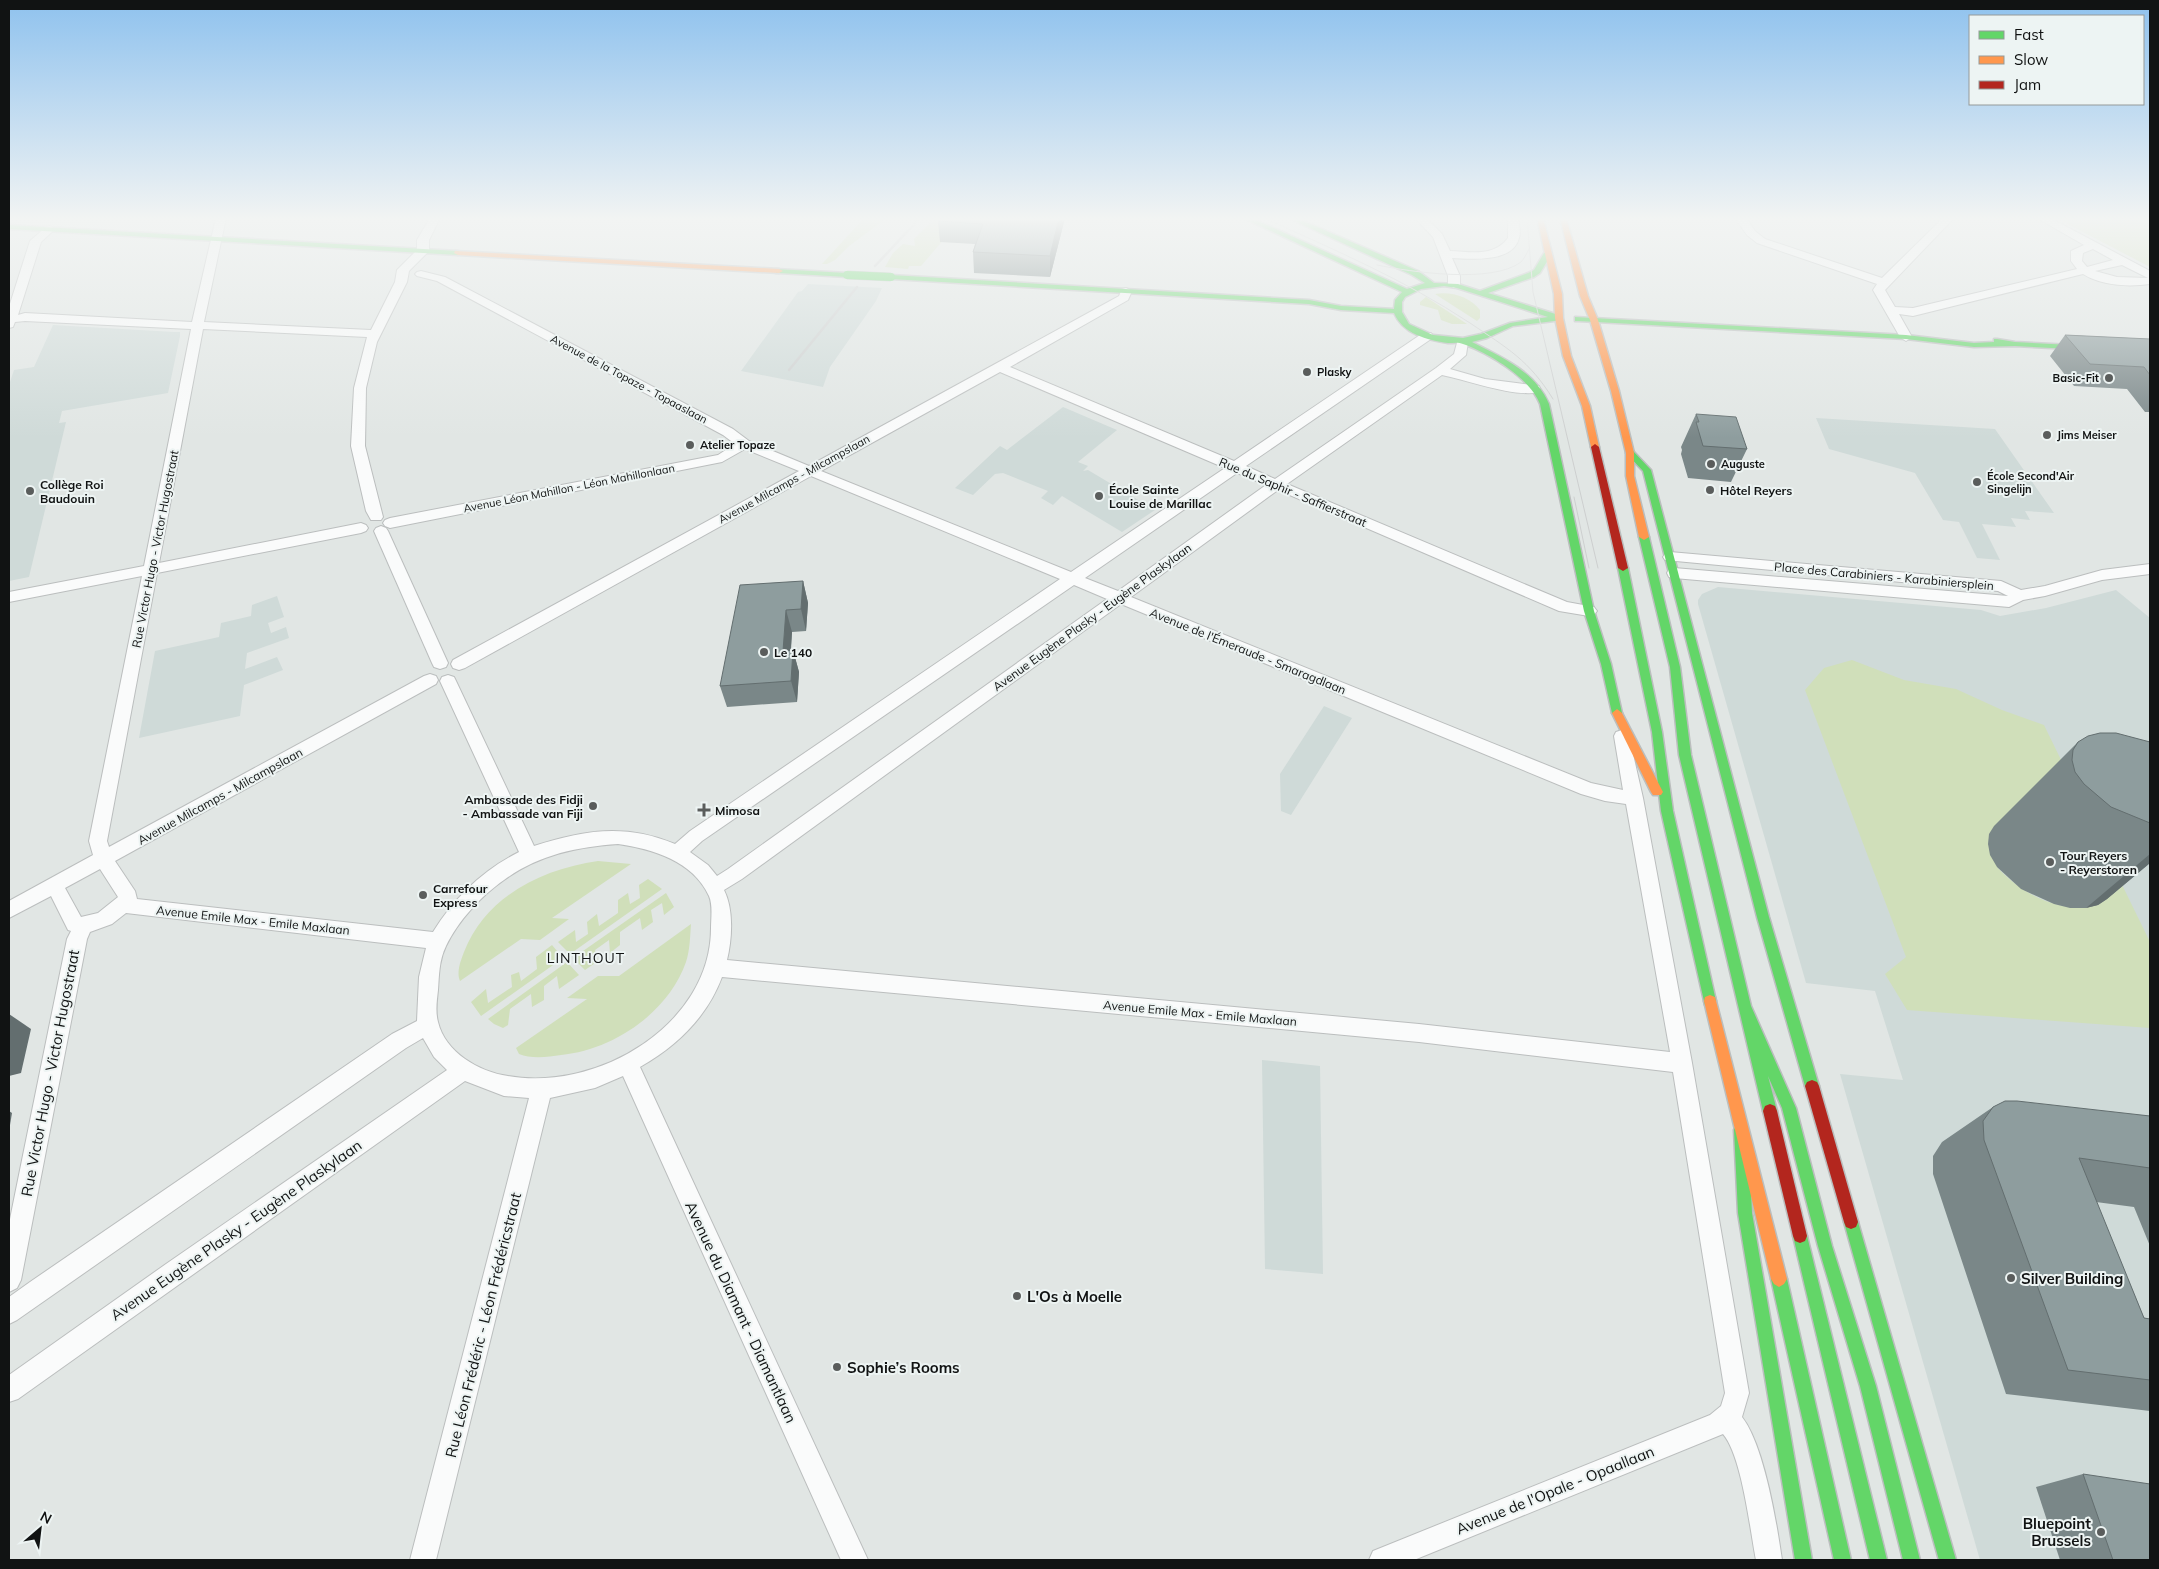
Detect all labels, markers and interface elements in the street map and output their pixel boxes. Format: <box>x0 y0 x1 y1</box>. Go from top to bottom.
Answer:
legend <box>1969 15 2144 105</box>
text: Fast <box>2014 25 2044 44</box>
text: Slow <box>2014 50 2048 69</box>
text: Jam <box>2014 75 2041 94</box>
street label: Avenue de la Topaze - Topaaslaan <box>548 332 710 426</box>
place label: Plasky <box>1317 365 1351 379</box>
marker: Plasky <box>1301 366 1313 378</box>
place label: Basic-Fit <box>2053 371 2099 385</box>
marker: Basic-Fit <box>2103 372 2115 384</box>
place label: Jims Meiser <box>2057 428 2117 442</box>
marker: Jims Meiser <box>2041 429 2053 441</box>
street label: Avenue Milcamps - Milcampslaan <box>716 432 872 526</box>
place label: Atelier Topaze <box>700 438 775 452</box>
marker: Atelier Topaze <box>684 439 696 451</box>
street label: Rue Victor Hugo - Victor Hugostraat <box>128 449 182 649</box>
street label: Rue du Saphir - Saffierstraat <box>1217 454 1369 530</box>
place label: Auguste <box>1721 457 1765 471</box>
marker: Auguste <box>1705 458 1717 470</box>
street label: Avenue Léon Mahillon - Léon Mahillonlaan <box>462 461 676 515</box>
place label: École Second'Air Singelijn <box>1987 469 2075 496</box>
marker: École Second'Air Singelijn <box>1971 476 1983 488</box>
place label: Collège Roi Baudouin <box>40 477 104 506</box>
place label: École Sainte Louise de Marillac <box>1109 482 1212 511</box>
place label: Hôtel Reyers <box>1720 483 1792 498</box>
marker: Hôtel Reyers <box>1704 484 1716 496</box>
marker: Collège Roi Baudouin <box>24 485 36 497</box>
marker: École Sainte Louise de Marillac <box>1093 490 1105 502</box>
street label: Avenue Eugène Plasky - Eugène Plaskylaan <box>990 540 1194 694</box>
street label: Place des Carabiniers - Karabiniersplein <box>1774 559 1994 593</box>
street label: Avenue de l'Émeraude - Smaragdlaan <box>1148 605 1348 697</box>
place label: Le 140 <box>774 645 812 660</box>
marker: Le 140 <box>758 646 770 658</box>
street label: Avenue Milcamps - Milcampslaan <box>135 744 305 848</box>
place label: Ambassade des Fidji - Ambassade van Fiji <box>462 792 583 821</box>
marker: Ambassade des Fidji - Ambassade van Fiji <box>587 800 599 812</box>
marker: Mimosa <box>697 803 711 817</box>
place label: Mimosa <box>715 803 760 818</box>
place label: Tour Reyers - Reyerstoren <box>2060 848 2137 877</box>
marker: Tour Reyers - Reyerstoren <box>2044 856 2056 868</box>
place label: Carrefour Express <box>433 881 488 910</box>
marker: Carrefour Express <box>417 889 429 901</box>
street label: Avenue Emile Max - Emile Maxlaan <box>156 902 350 938</box>
street label: Rue Victor Hugo - Victor Hugostraat <box>17 948 83 1198</box>
district label: LINTHOUT <box>547 949 625 967</box>
street label: Avenue Emile Max - Emile Maxlaan <box>1103 997 1297 1029</box>
street label: Avenue Eugène Plasky - Eugène Plaskylaan <box>107 1136 365 1324</box>
street label: Rue Léon Frédéric - Léon Frédéricstraat <box>441 1191 525 1459</box>
street label: Avenue du Diamant - Diamantlaan <box>681 1198 801 1426</box>
place label: Silver Building <box>2021 1269 2123 1288</box>
marker: Silver Building <box>2005 1272 2017 1284</box>
place label: L'Os à Moelle <box>1027 1287 1122 1306</box>
marker: L'Os à Moelle <box>1011 1290 1023 1302</box>
place label: Sophie’s Rooms <box>847 1358 960 1377</box>
marker: Sophie’s Rooms <box>831 1361 843 1373</box>
street label: Avenue de l'Opale - Opaallaan <box>1453 1441 1657 1539</box>
north arrow <box>15 1504 65 1554</box>
text: N <box>37 1507 55 1528</box>
place label: Bluepoint Brussels <box>2023 1514 2091 1550</box>
marker: Bluepoint Brussels <box>2095 1526 2107 1538</box>

